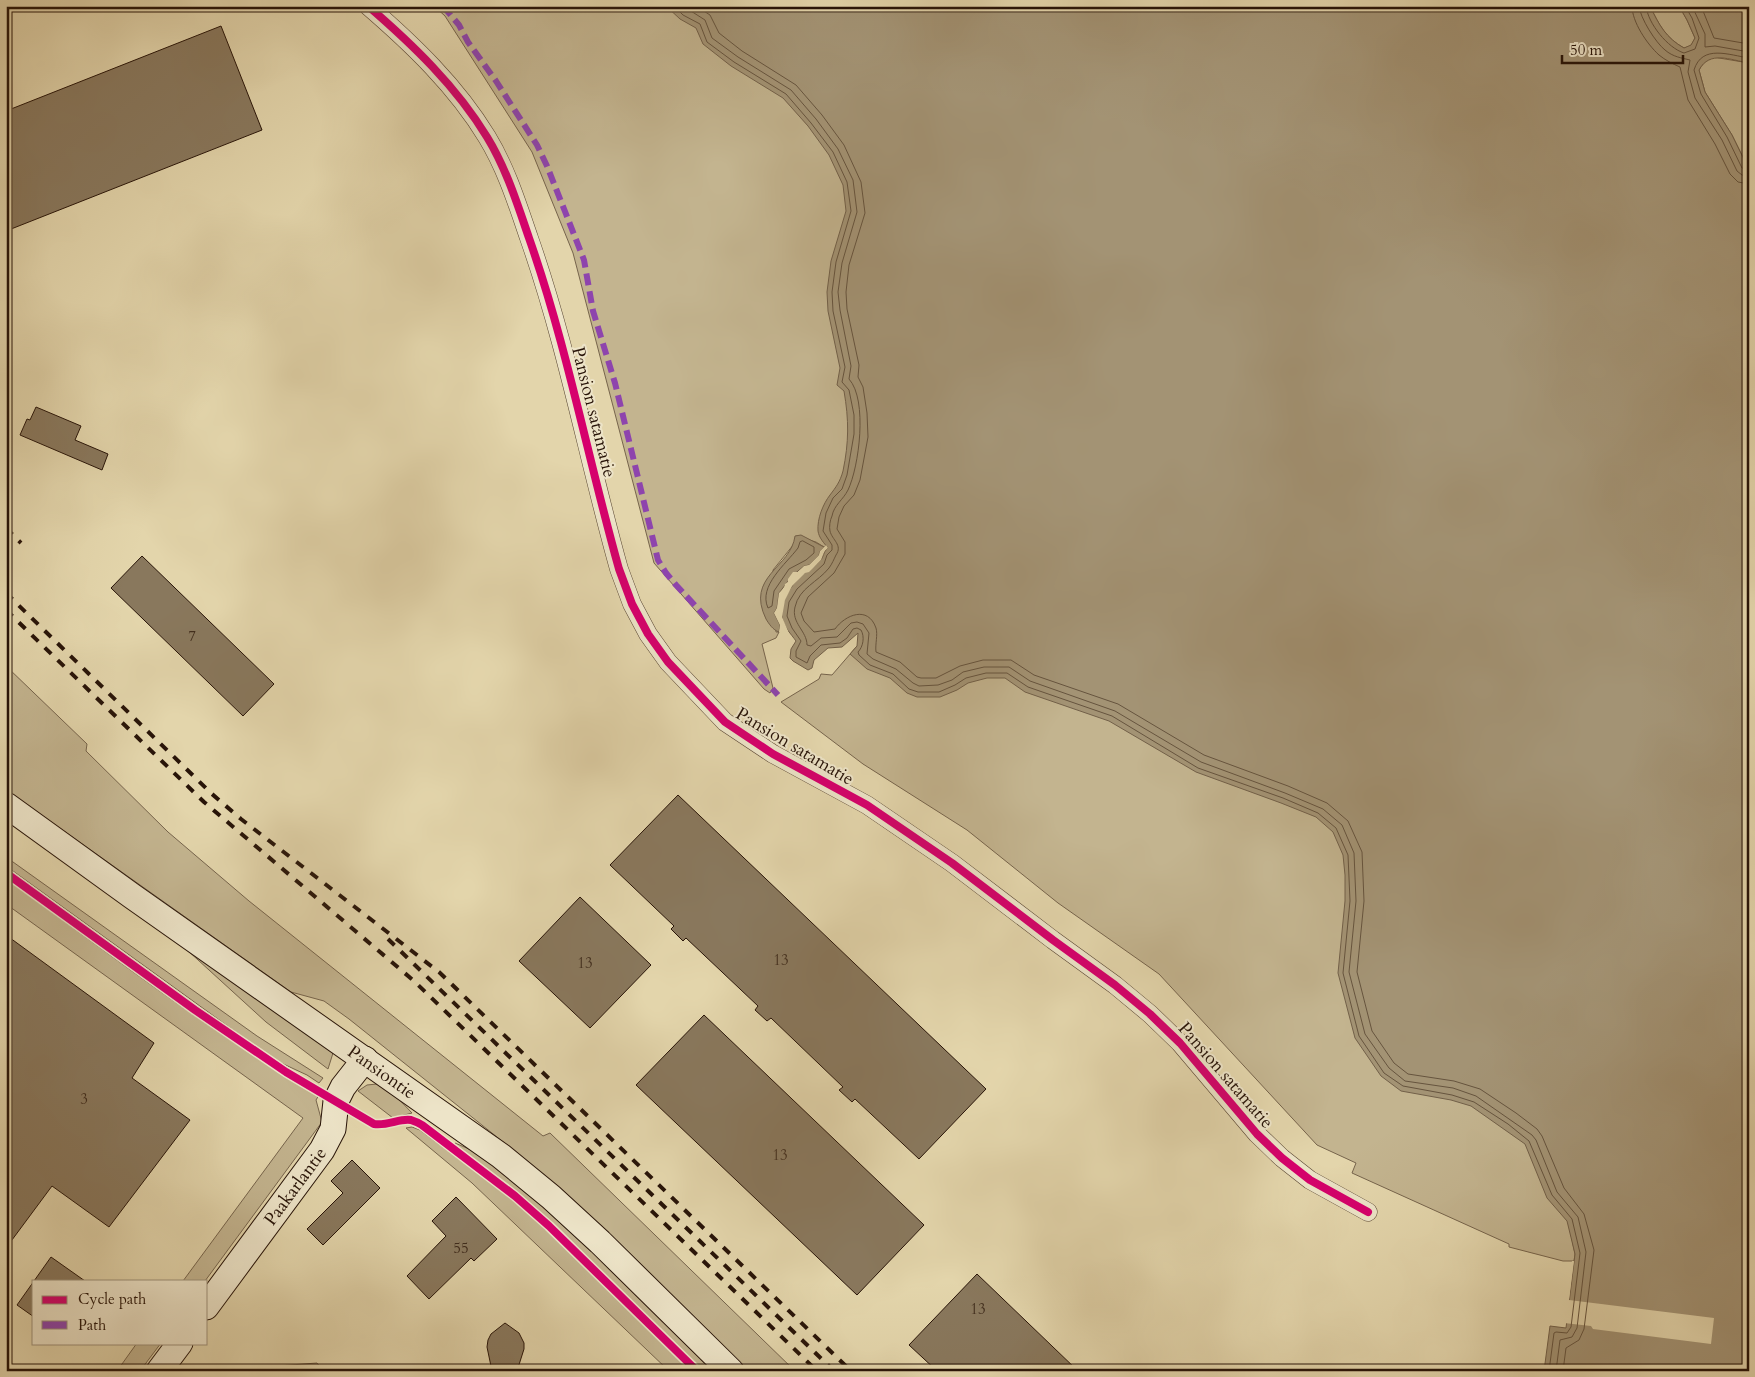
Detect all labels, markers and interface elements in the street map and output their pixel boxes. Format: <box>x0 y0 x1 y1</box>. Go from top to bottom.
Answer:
scale bar <box>1562 32 1684 64</box>
text: 50 m <box>1570 40 1602 60</box>
street label: Pansion satamatie <box>565 344 622 480</box>
house number: 7 <box>188 626 196 646</box>
street label: Pansion satamatie <box>731 701 858 792</box>
house number: 13 <box>773 950 789 970</box>
house number: 13 <box>577 953 593 973</box>
street label: Pansion satamatie <box>1172 1017 1279 1134</box>
street label: Pansiontie <box>342 1040 421 1105</box>
house number: 3 <box>80 1089 88 1109</box>
street label: Paakarlantie <box>258 1142 333 1231</box>
house number: 13 <box>772 1145 788 1165</box>
house number: 55 <box>453 1238 469 1258</box>
legend <box>32 1280 208 1344</box>
text: Cycle path <box>78 1289 147 1309</box>
house number: 13 <box>970 1299 986 1319</box>
text: Path <box>78 1315 107 1335</box>

